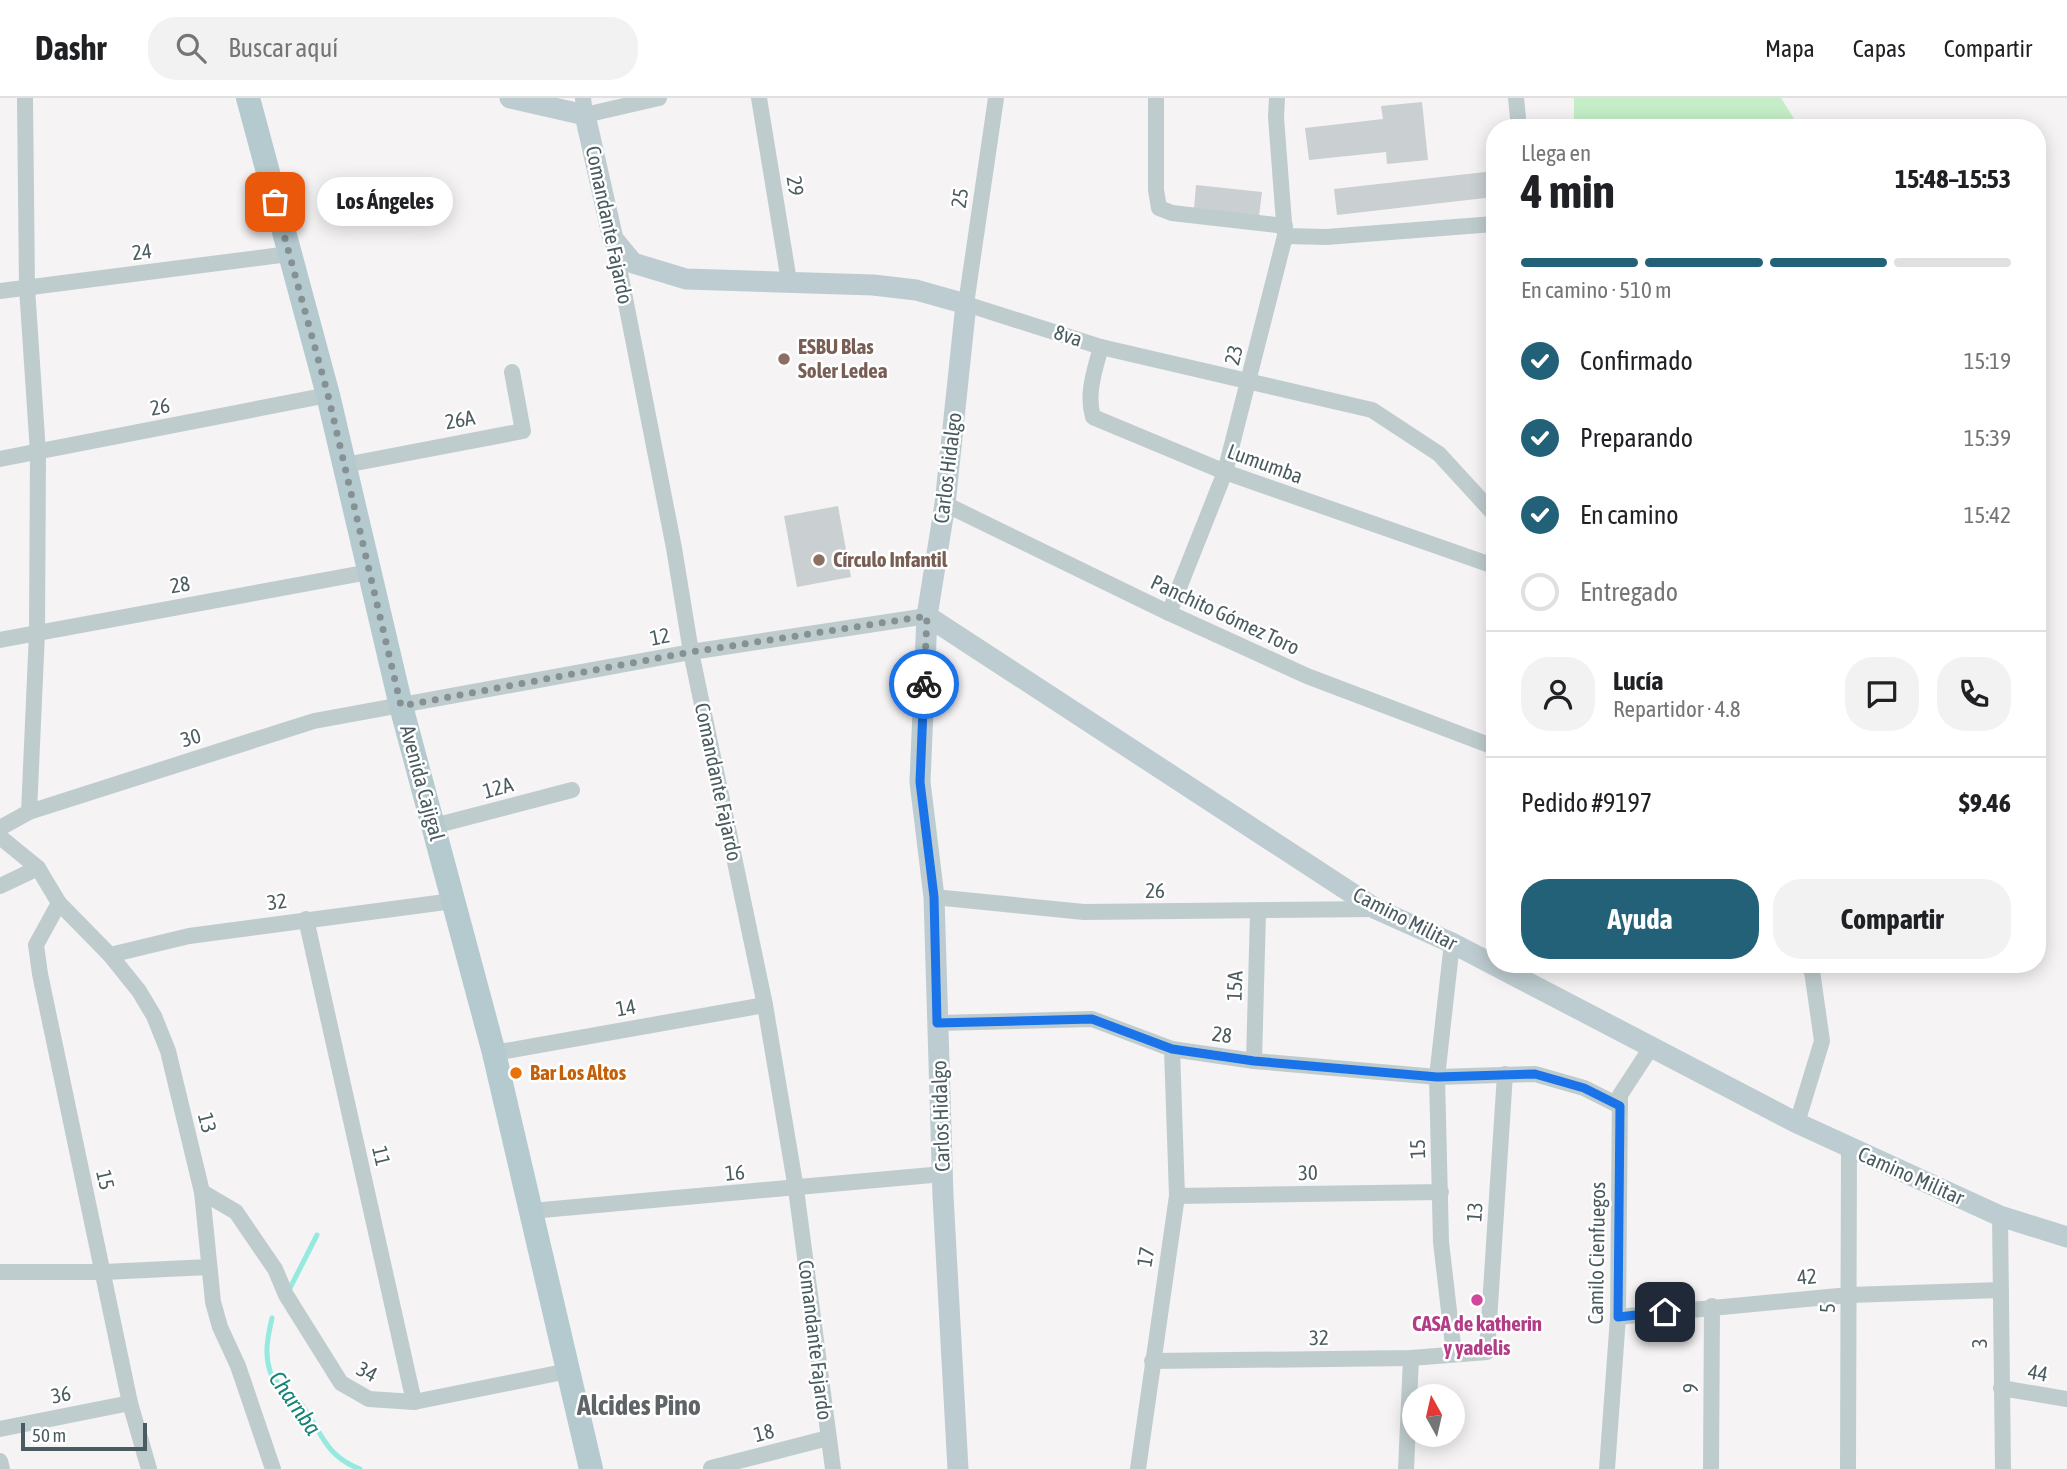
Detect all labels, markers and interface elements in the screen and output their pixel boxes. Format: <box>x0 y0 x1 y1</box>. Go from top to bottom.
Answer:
search box <box>148 17 638 80</box>
text: Dashr <box>35 29 106 67</box>
icon: search <box>172 29 210 67</box>
text: Buscar aquí <box>228 33 338 63</box>
text: Mapa <box>1765 35 1815 62</box>
text: Capas <box>1853 35 1906 62</box>
text: Compartir <box>1944 35 2032 62</box>
text: Llega en <box>1521 140 1591 166</box>
street label: Comandante Fajardo <box>582 144 638 306</box>
text: 15:48–15:53 <box>1895 164 2011 194</box>
text: 4 min <box>1521 165 1615 218</box>
pin <box>245 172 305 232</box>
street label: 29 <box>783 174 809 197</box>
callout: Los Ángeles <box>317 178 453 226</box>
icon: bag <box>256 183 294 221</box>
street label: 25 <box>946 186 972 209</box>
text: Los Ángeles <box>336 188 434 214</box>
street label: 24 <box>131 238 153 264</box>
text: En camino · 510 m <box>1521 277 1672 303</box>
street label: 8va <box>1051 319 1085 351</box>
place label: ESBU Blas Soler Ledea <box>798 334 888 382</box>
street label: 23 <box>1219 342 1247 367</box>
icon: check <box>1521 342 1559 380</box>
text: Confirmado <box>1580 346 1693 376</box>
text: 15:19 <box>1964 348 2011 374</box>
marker: ESBU Blas Soler Ledea <box>776 351 792 367</box>
street label: 26 <box>148 392 172 420</box>
street label: 26A <box>443 404 477 433</box>
street label: Carlos Hidalgo <box>928 411 966 525</box>
icon: check <box>1521 419 1559 457</box>
text: Preparando <box>1580 423 1693 453</box>
text: 15:39 <box>1964 425 2011 451</box>
street label: Lumumba <box>1224 438 1306 488</box>
icon: check <box>1521 496 1559 534</box>
text: En camino <box>1580 500 1679 530</box>
text: 15:42 <box>1964 502 2011 528</box>
place label: Círculo Infantil <box>833 547 948 571</box>
marker: Círculo Infantil <box>811 552 827 568</box>
street label: Panchito Gómez Toro <box>1147 569 1304 659</box>
street label: 28 <box>168 570 192 598</box>
text: Entregado <box>1580 577 1678 607</box>
street label: 12 <box>648 622 672 650</box>
courier <box>889 649 959 719</box>
button: person <box>1521 657 1595 731</box>
button: chat <box>1845 657 1919 731</box>
button: phone <box>1937 657 2011 731</box>
icon: bike <box>905 665 943 703</box>
text: Lucía <box>1613 666 1663 696</box>
text: Repartidor · 4.8 <box>1613 696 1740 722</box>
street label: Comandante Fajardo <box>691 701 747 863</box>
street label: Avenida Cajigal <box>396 722 450 844</box>
street label: 30 <box>178 723 204 751</box>
street label: 12A <box>480 771 516 803</box>
text: Pedido #9197 <box>1521 788 1652 818</box>
text: $9.46 <box>1959 788 2011 818</box>
street label: 26 <box>1145 878 1165 902</box>
button: Ayuda <box>1521 879 1759 959</box>
button: Compartir <box>1773 879 2011 959</box>
street label: Camino Militar <box>1349 882 1462 955</box>
street label: 32 <box>265 888 288 914</box>
street label: 15A <box>1221 970 1247 1001</box>
street label: 14 <box>614 993 638 1021</box>
street label: 28 <box>1211 1021 1234 1047</box>
place label: Bar Los Altos <box>530 1060 627 1084</box>
street label: Carlos Hidalgo <box>926 1060 954 1172</box>
marker: Bar Los Altos <box>508 1065 524 1081</box>
street label: 13 <box>194 1110 222 1135</box>
street label: 15 <box>1405 1139 1429 1159</box>
street label: Camino Militar <box>1855 1141 1969 1209</box>
street label: 11 <box>368 1143 396 1168</box>
street label: 16 <box>724 1159 746 1185</box>
street label: 30 <box>1298 1160 1318 1184</box>
street label: 15 <box>92 1167 120 1192</box>
street label: Camilo Cienfuegos <box>1583 1181 1609 1325</box>
street label: 13 <box>1461 1201 1487 1223</box>
street label: 17 <box>1132 1245 1158 1268</box>
street label: Comandante Fajardo <box>794 1259 838 1421</box>
street label: 42 <box>1796 1263 1818 1289</box>
pin <box>1635 1282 1695 1342</box>
marker: CASA de katherin y yadelis <box>1469 1292 1485 1308</box>
icon: home <box>1646 1293 1684 1331</box>
street label: 5 <box>1815 1303 1839 1313</box>
place label: CASA de katherin y yadelis <box>1412 1311 1542 1359</box>
street label: 32 <box>1309 1325 1329 1349</box>
street label: 3 <box>1967 1338 1991 1348</box>
street label: 34 <box>353 1356 382 1386</box>
street label: 44 <box>2026 1358 2050 1386</box>
water label: Charnba <box>264 1366 326 1440</box>
street label: 36 <box>49 1380 73 1408</box>
street label: 9 <box>1678 1383 1702 1393</box>
north arrow <box>1402 1384 1465 1447</box>
map controls <box>1402 1384 1465 1447</box>
district label: Alcides Pino <box>576 1389 701 1421</box>
street label: 18 <box>751 1418 776 1446</box>
scale bar <box>21 1420 147 1452</box>
text: 50 m <box>32 1424 66 1446</box>

